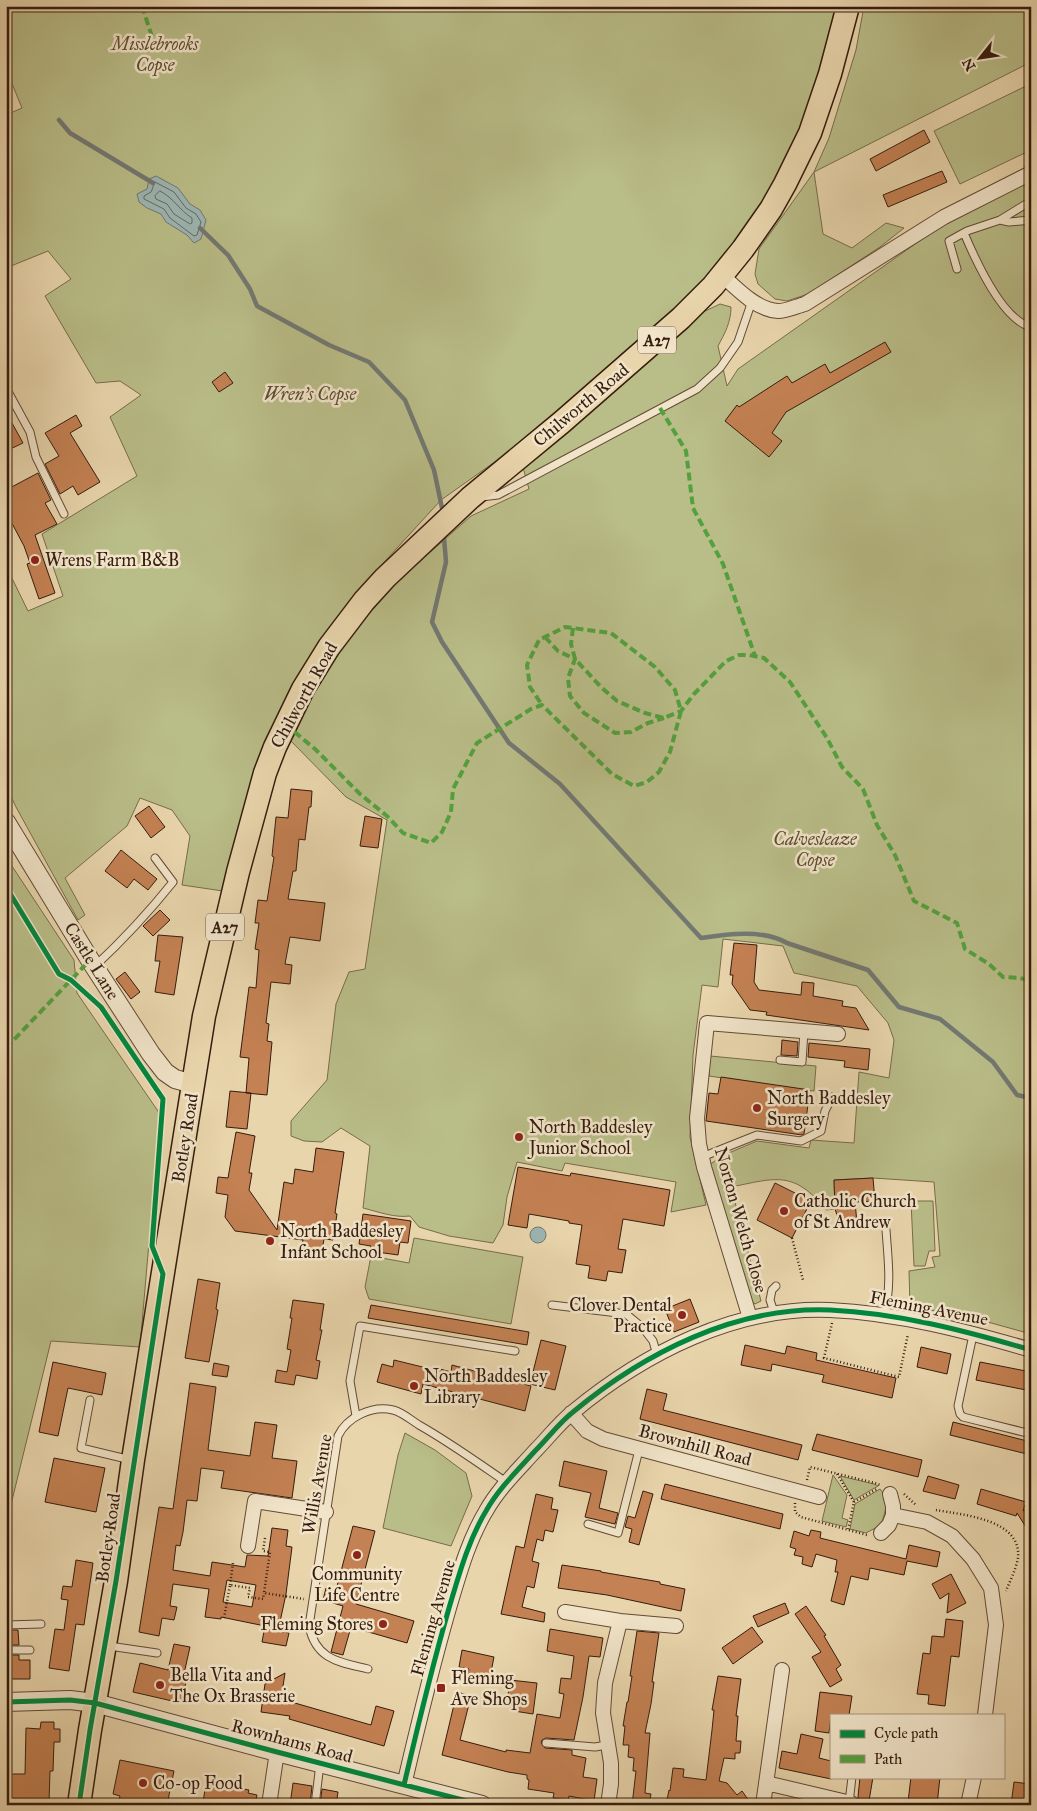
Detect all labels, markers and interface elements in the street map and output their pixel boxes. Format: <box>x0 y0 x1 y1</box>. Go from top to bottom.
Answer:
north arrow <box>954 32 1004 82</box>
park label: Misslebrooks Copse <box>110 33 199 77</box>
text: N <box>959 55 980 74</box>
road number: A27 <box>638 326 676 354</box>
street label: Chilworth Road <box>529 359 633 451</box>
park label: Wren's Copse <box>264 383 357 406</box>
place label: Wrens Farm B&B <box>45 549 179 571</box>
marker: Wrens Farm B&B <box>29 554 41 566</box>
street label: Chilworth Road <box>266 638 342 752</box>
park label: Calvesleaze Copse <box>773 828 858 872</box>
road number: A27 <box>206 914 244 940</box>
street label: Castle Lane <box>60 918 124 1004</box>
place label: North Baddesley Surgery <box>767 1087 891 1131</box>
street label: Botley Road <box>167 1092 203 1184</box>
marker: North Baddesley Surgery <box>751 1102 763 1114</box>
place label: North Baddesley Junior School <box>527 1116 653 1160</box>
marker: North Baddesley Junior School <box>513 1131 525 1143</box>
street label: Norton Welch Close <box>710 1145 772 1295</box>
place label: Catholic Church of St Andrew <box>794 1190 917 1233</box>
marker: Catholic Church of St Andrew <box>778 1205 790 1217</box>
place label: North Baddesley Infant School <box>280 1220 404 1263</box>
marker: North Baddesley Infant School <box>264 1235 276 1247</box>
street label: Fleming Avenue <box>868 1286 990 1331</box>
place label: Clover Dental Practice <box>569 1294 672 1337</box>
marker: Clover Dental Practice <box>676 1309 688 1321</box>
place label: North Baddesley Library <box>424 1365 548 1408</box>
marker: North Baddesley Library <box>408 1380 420 1392</box>
street label: Brownhill Road <box>636 1419 754 1471</box>
street label: Willis Avenue <box>297 1432 337 1536</box>
street label: Botley Road <box>91 1492 125 1584</box>
marker: Community Life Centre <box>351 1549 363 1561</box>
street label: Fleming Avenue <box>406 1557 461 1679</box>
place label: Community Life Centre <box>312 1563 403 1606</box>
place label: Fleming Stores <box>260 1613 373 1636</box>
marker: Fleming Stores <box>377 1618 389 1630</box>
place label: Bella Vita and The Ox Brasserie <box>170 1664 295 1707</box>
place label: Fleming Ave Shops <box>450 1667 527 1710</box>
marker: Bella Vita and The Ox Brasserie <box>154 1679 166 1691</box>
marker: Fleming Ave Shops <box>435 1682 447 1694</box>
street label: Rownhams Road <box>229 1714 355 1768</box>
legend <box>830 1714 1004 1778</box>
text: Cycle path <box>874 1724 939 1742</box>
text: Path <box>874 1750 903 1768</box>
place label: Co-op Food <box>153 1772 243 1794</box>
marker: Co-op Food <box>137 1777 149 1789</box>

